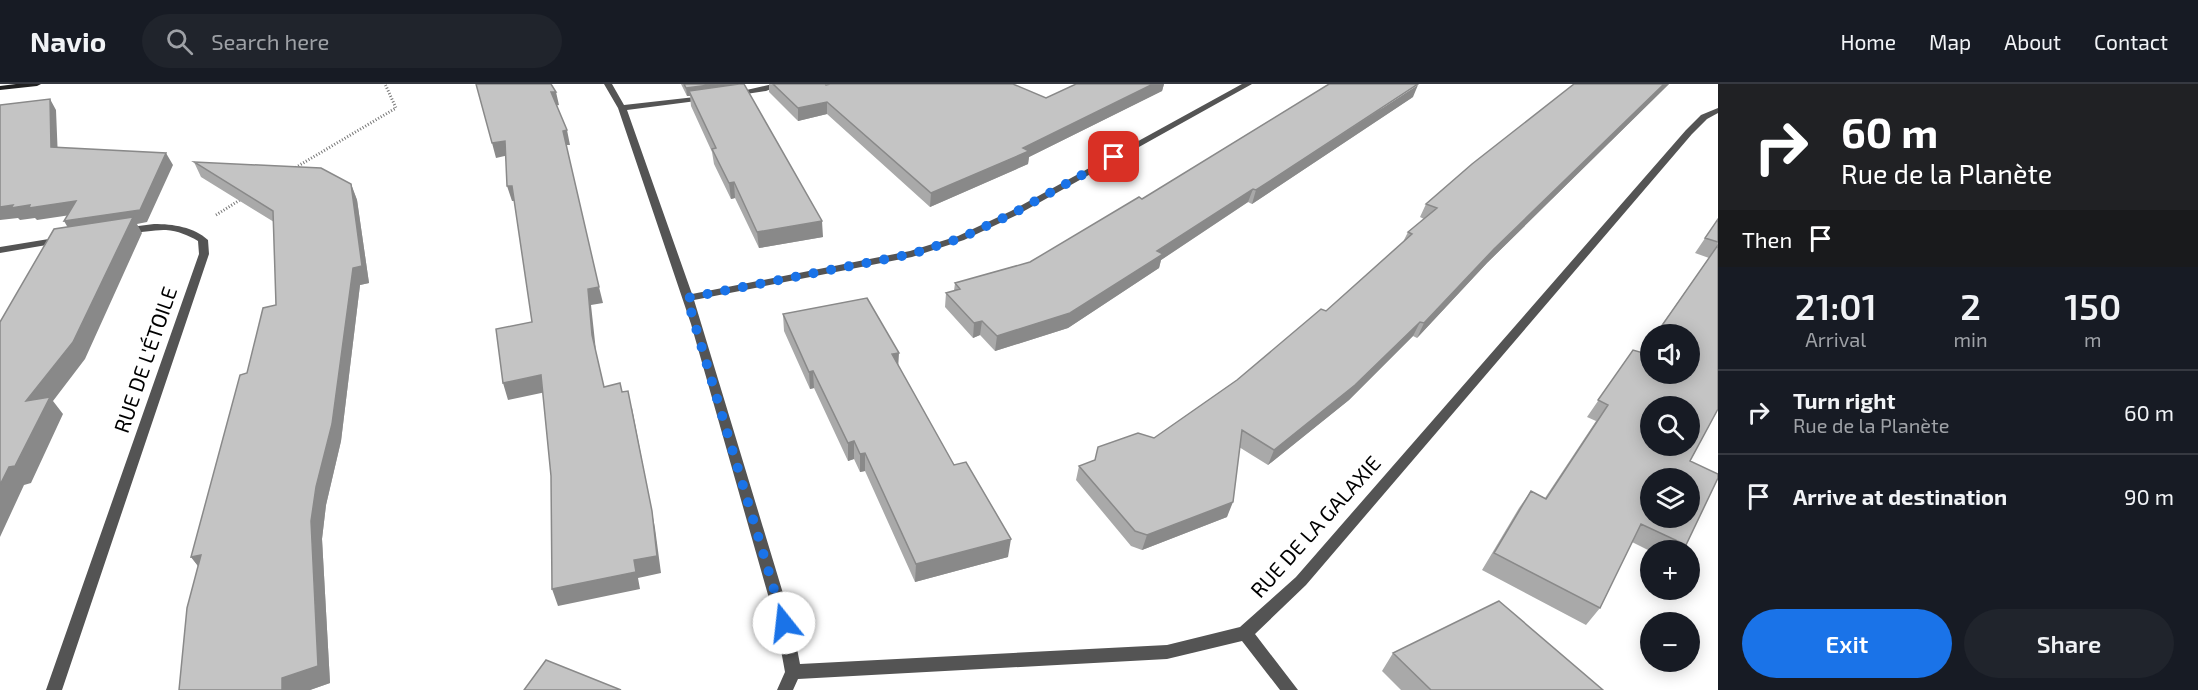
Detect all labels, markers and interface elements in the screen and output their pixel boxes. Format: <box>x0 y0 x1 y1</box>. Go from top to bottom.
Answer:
search box <box>142 14 562 68</box>
text: Navio <box>30 24 106 58</box>
icon: search <box>163 25 196 58</box>
text: Search here <box>211 28 329 54</box>
text: Home <box>1840 29 1896 54</box>
text: Map <box>1929 29 1971 54</box>
text: About <box>2004 29 2061 54</box>
text: Contact <box>2094 29 2168 54</box>
text: 60 m <box>1841 106 1938 156</box>
icon: right <box>1742 108 1820 186</box>
pin <box>1088 131 1139 182</box>
icon: arrive <box>1097 140 1130 173</box>
text: Rue de la Planète <box>1841 157 2052 189</box>
icon: arrive <box>1804 222 1837 255</box>
text: Then <box>1742 226 1792 252</box>
street label: RUE DE L'ÉTOILE <box>108 283 181 436</box>
text: 21:01 <box>1795 284 1877 327</box>
text: 2 <box>1960 284 1981 327</box>
text: 150 <box>2064 284 2121 327</box>
map controls <box>1640 324 1700 672</box>
button: sound <box>1640 324 1700 384</box>
text: Arrival <box>1805 327 1866 351</box>
text: min <box>1953 327 1988 351</box>
text: m <box>2084 327 2102 351</box>
text: Turn right <box>1793 387 1895 413</box>
button: search <box>1640 396 1700 456</box>
icon: right <box>1742 396 1775 429</box>
text: 60 m <box>2124 399 2174 425</box>
text: Rue de la Planète <box>1793 413 1949 437</box>
street label: RUE DE LA GALAXIE <box>1245 450 1385 602</box>
button: layers <box>1640 468 1700 528</box>
icon: arrive <box>1742 480 1775 513</box>
text: Arrive at destination <box>1793 483 2007 509</box>
text: 90 m <box>2124 483 2174 509</box>
button: + <box>1640 540 1700 600</box>
position arrow <box>752 591 816 655</box>
button: Exit <box>1742 609 1952 678</box>
button: Share <box>1964 609 2174 678</box>
button: − <box>1640 612 1700 672</box>

